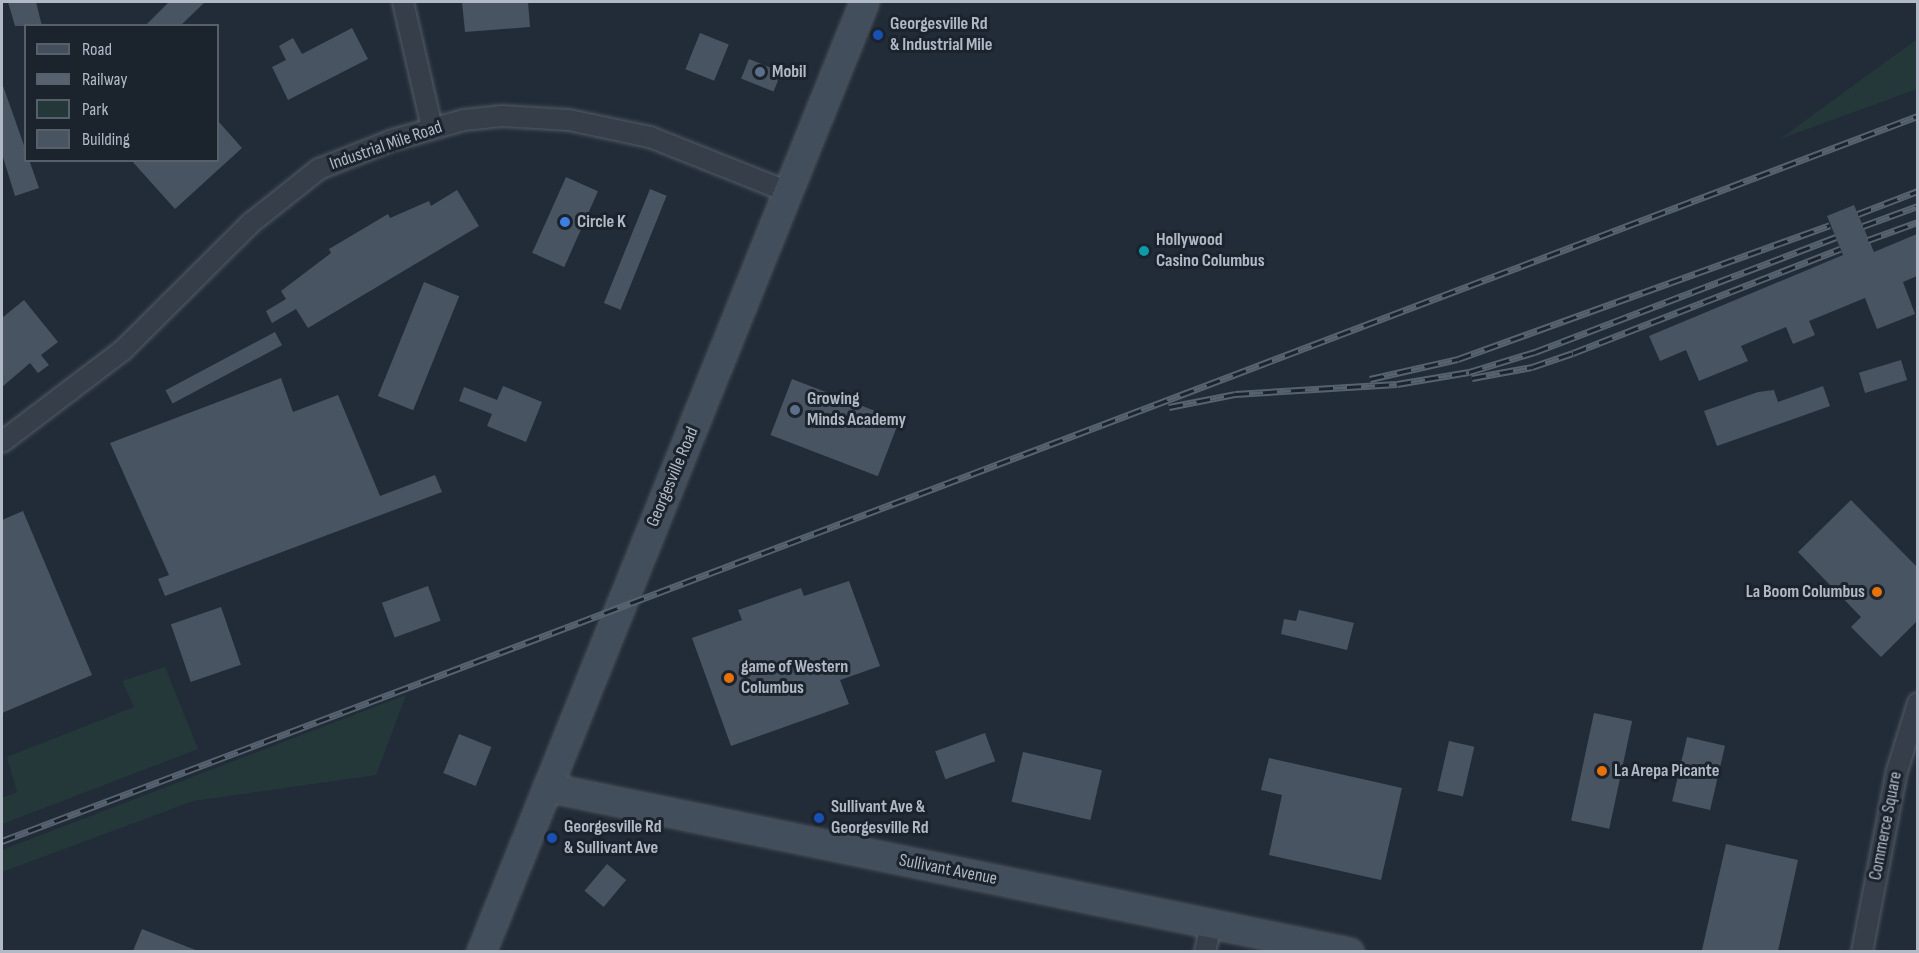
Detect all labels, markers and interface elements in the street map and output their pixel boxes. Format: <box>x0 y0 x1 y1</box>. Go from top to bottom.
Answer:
place label: Georgesville Rd & Industrial Mile <box>890 14 992 57</box>
legend <box>24 24 219 162</box>
marker: Georgesville Rd & Industrial Mile <box>871 28 885 42</box>
text: Road <box>82 39 112 60</box>
place label: Mobil <box>772 61 806 83</box>
marker: Mobil <box>753 65 767 79</box>
text: Railway <box>82 69 127 90</box>
text: Park <box>82 99 108 120</box>
street label: Industrial Mile Road <box>327 117 445 175</box>
text: Building <box>82 129 130 150</box>
place label: Circle K <box>577 211 626 233</box>
marker: Circle K <box>558 215 572 229</box>
place label: Hollywood Casino Columbus <box>1156 230 1265 272</box>
marker: Hollywood Casino Columbus <box>1137 244 1151 258</box>
place label: Growing Minds Academy <box>807 389 906 432</box>
marker: Growing Minds Academy <box>788 403 802 417</box>
street label: Georgesville Road <box>642 424 704 530</box>
place label: La Boom Columbus <box>1746 581 1865 603</box>
marker: La Boom Columbus <box>1870 585 1884 599</box>
place label: game of Western Columbus <box>741 657 848 700</box>
marker: game of Western Columbus <box>722 671 736 685</box>
place label: La Arepa Picante <box>1614 760 1719 782</box>
marker: La Arepa Picante <box>1595 764 1609 778</box>
street label: Commerce Square <box>1865 770 1907 882</box>
place label: Sullivant Ave & Georgesville Rd <box>831 797 929 840</box>
marker: Sullivant Ave & Georgesville Rd <box>812 811 826 825</box>
place label: Georgesville Rd & Sullivant Ave <box>564 817 662 860</box>
marker: Georgesville Rd & Sullivant Ave <box>545 831 559 845</box>
street label: Sullivant Avenue <box>897 850 999 890</box>

